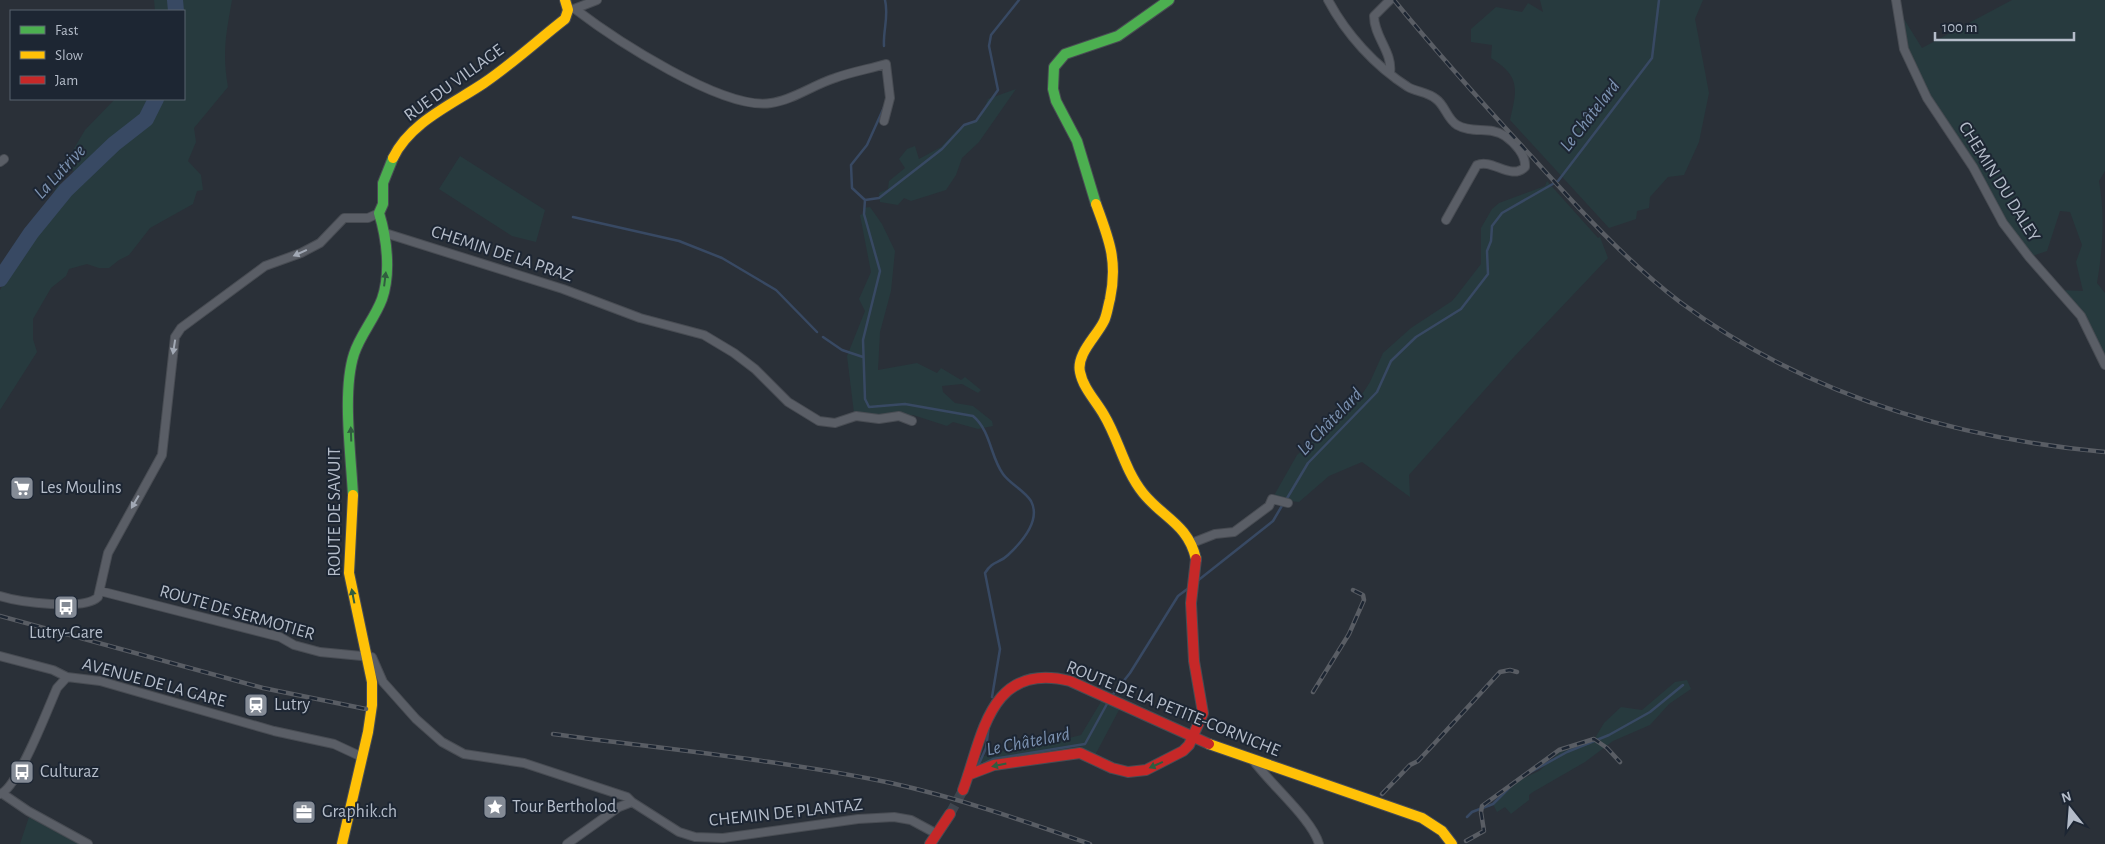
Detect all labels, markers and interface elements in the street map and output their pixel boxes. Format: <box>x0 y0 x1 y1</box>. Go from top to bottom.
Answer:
legend <box>10 10 185 100</box>
scale bar <box>1935 10 2074 42</box>
text: 100 m <box>1942 20 1977 35</box>
text: Fast <box>55 23 79 38</box>
street label: RUE DU VILLAGE <box>401 41 507 125</box>
text: Slow <box>55 48 83 63</box>
text: Jam <box>55 73 78 88</box>
water label: Le Châtelard <box>1556 76 1624 155</box>
street label: CHEMIN DU DALEY <box>1955 119 2043 246</box>
water label: La Lutrive <box>30 141 90 203</box>
street label: CHEMIN DE LA PRAZ <box>429 223 575 285</box>
one-way arrow <box>293 249 307 257</box>
one-way arrow <box>381 270 389 286</box>
one-way arrow <box>170 339 178 355</box>
water label: Le Châtelard <box>1294 384 1367 459</box>
one-way arrow <box>346 426 354 442</box>
street label: ROUTE DE SAVUIT <box>326 447 344 577</box>
supermarket icon: Les Moulins <box>9 475 35 501</box>
place label: Les Moulins <box>40 479 122 497</box>
one-way arrow <box>130 495 139 508</box>
street label: ROUTE DE SERMOTIER <box>157 582 317 644</box>
one-way arrow <box>348 588 356 604</box>
bus stop icon: Lutry-Gare <box>53 594 79 620</box>
place label: Lutry-Gare <box>29 624 103 642</box>
street label: AVENUE DE LA GARE <box>80 655 228 711</box>
street label: ROUTE DE LA PETITE-CORNICHE <box>1063 658 1283 760</box>
station icon: Lutry <box>243 692 269 718</box>
place label: Lutry <box>274 696 310 714</box>
water label: Le Châtelard <box>985 724 1072 759</box>
bus stop icon: Culturaz <box>9 759 35 785</box>
one-way arrow <box>991 761 1007 769</box>
one-way arrow <box>1149 762 1163 770</box>
place label: Culturaz <box>40 763 99 781</box>
north arrow <box>2045 784 2095 834</box>
text: N <box>2060 789 2073 806</box>
place icon: Tour Bertholod <box>482 794 508 820</box>
street label: CHEMIN DE PLANTAZ <box>708 796 864 830</box>
place label: Tour Bertholod <box>512 798 616 816</box>
office icon: Graphik.ch <box>291 799 317 825</box>
place label: Graphik.ch <box>322 803 397 821</box>

